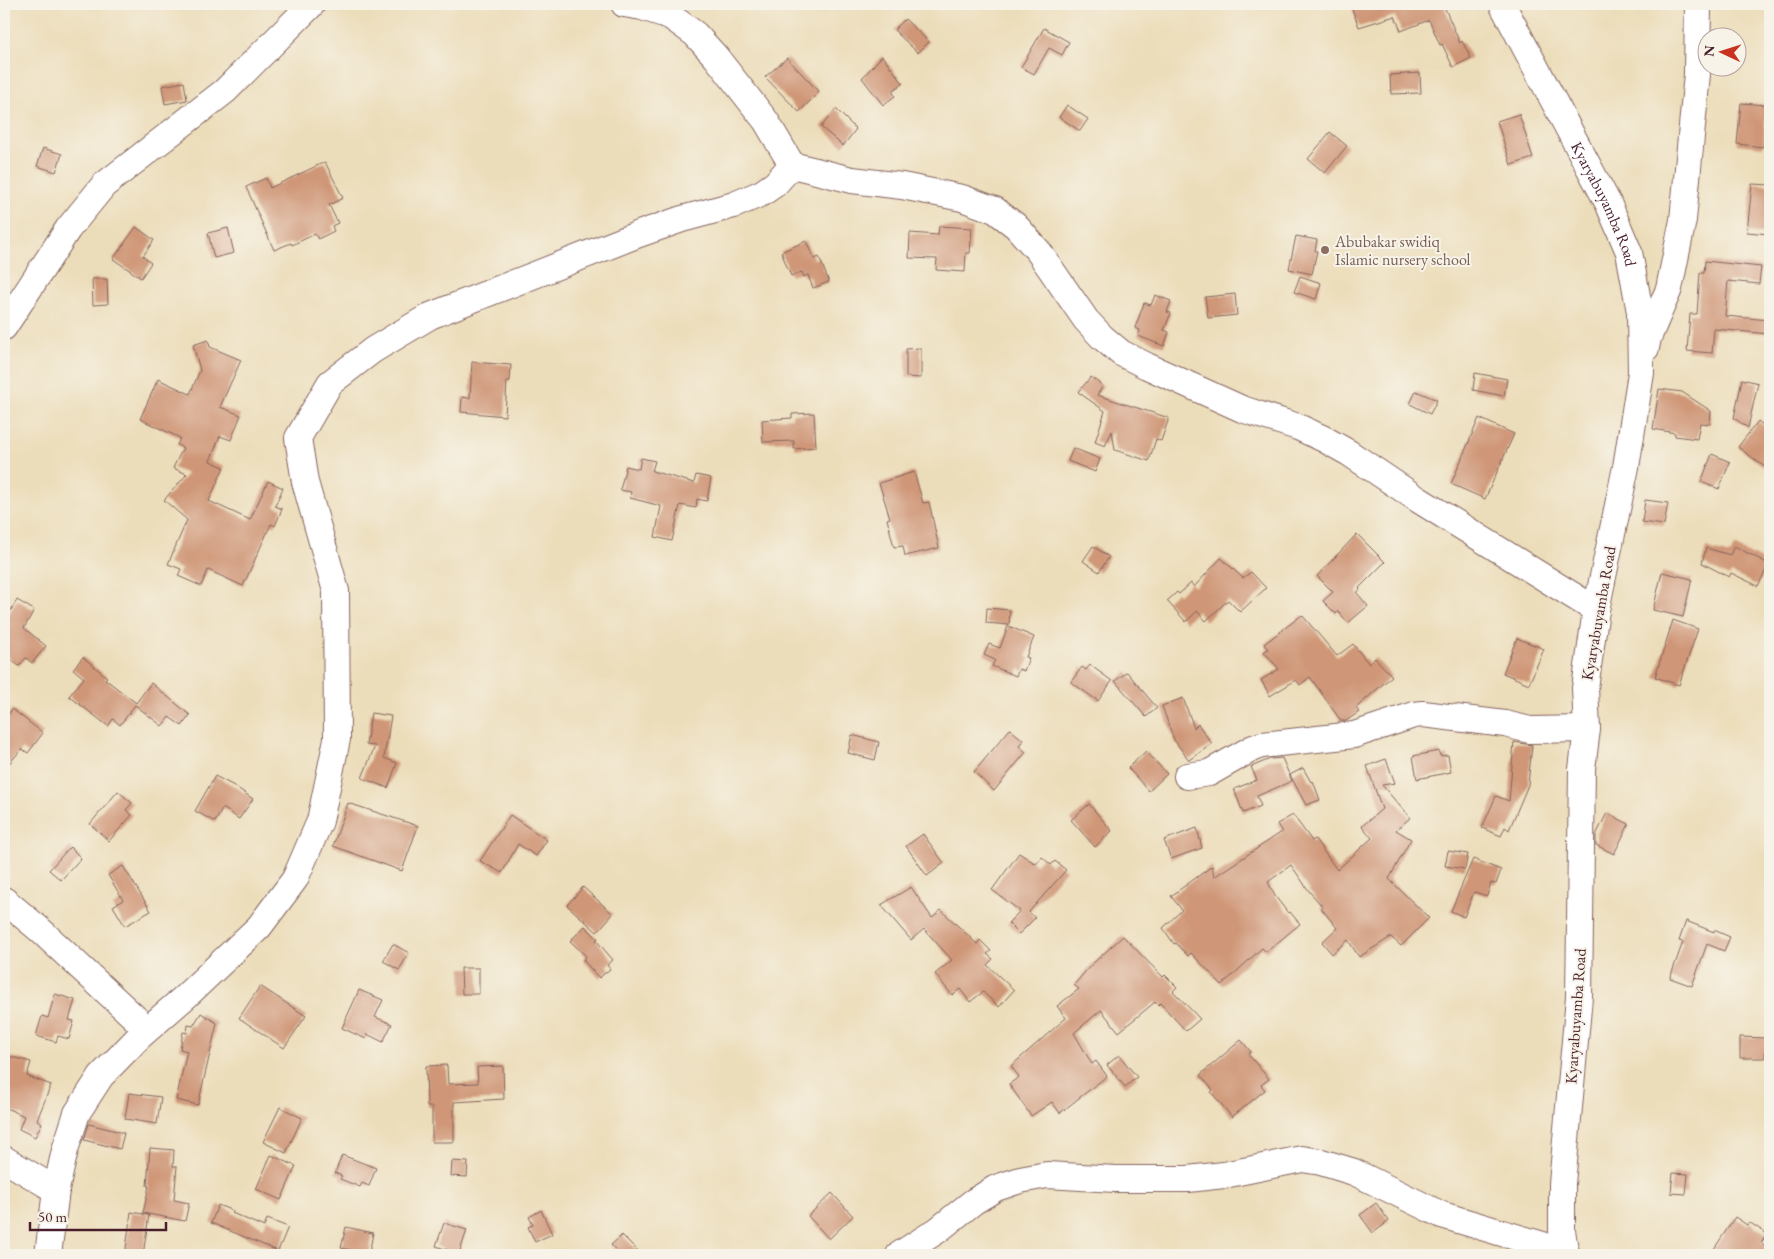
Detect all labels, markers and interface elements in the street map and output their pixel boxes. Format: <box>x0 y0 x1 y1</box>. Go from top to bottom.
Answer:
north arrow <box>1696 28 1746 78</box>
text: N <box>1700 44 1718 57</box>
street label: Kyaryabuyamba Road <box>1566 138 1642 269</box>
place label: Abubakar swidiq Islamic nursery school <box>1334 231 1471 270</box>
marker: Abubakar swidiq Islamic nursery school <box>1319 244 1331 256</box>
street label: Kyaryabuyamba Road <box>1576 544 1621 682</box>
street label: Kyaryabuyamba Road <box>1560 947 1591 1085</box>
scale bar <box>30 1199 166 1231</box>
text: 50 m <box>38 1207 67 1226</box>

